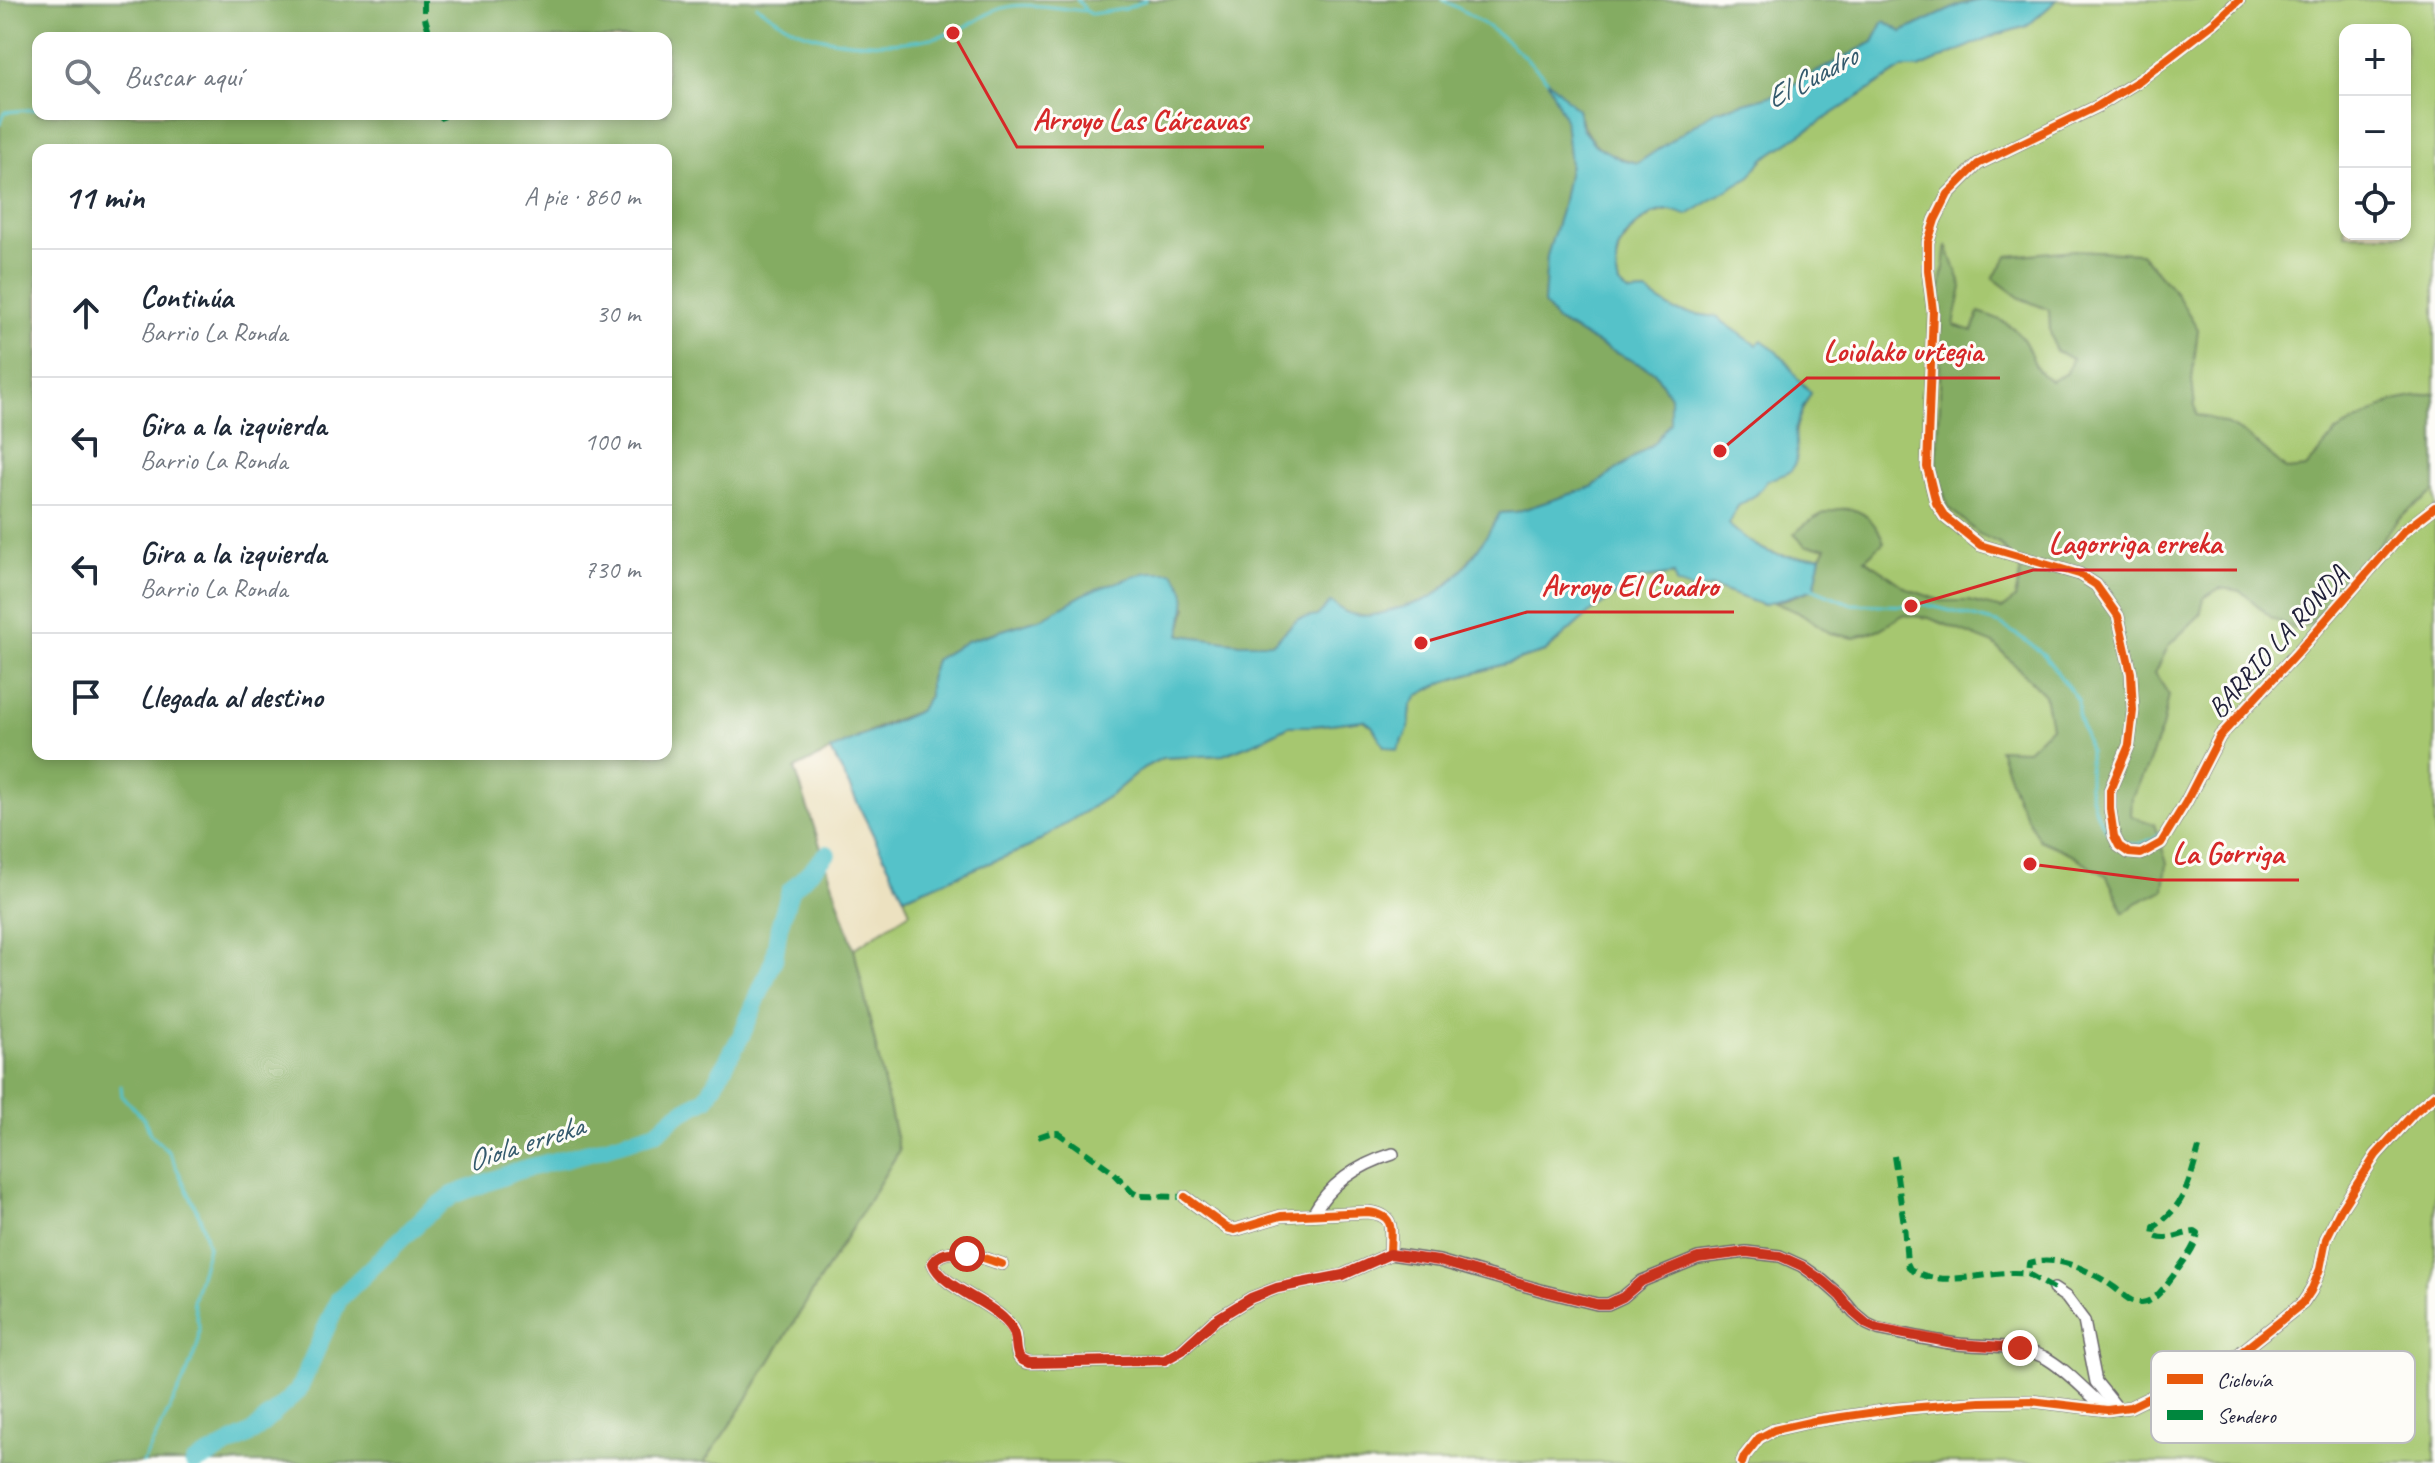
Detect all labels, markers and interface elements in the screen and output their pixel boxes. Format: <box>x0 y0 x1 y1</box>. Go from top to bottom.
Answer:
map controls <box>2339 24 2411 240</box>
button: + <box>2339 24 2411 96</box>
search box <box>32 32 672 120</box>
water label: El Cuadro <box>1759 36 1866 117</box>
icon: search <box>60 54 104 98</box>
text: Buscar aquí <box>124 57 242 95</box>
callout: Arroyo Las Cárcavas <box>1017 93 1264 147</box>
button: − <box>2339 96 2411 168</box>
text: Arroyo Las Cárcavas <box>1033 101 1251 139</box>
button: locate <box>2339 168 2411 240</box>
text: 11 min <box>64 175 144 218</box>
text: A pie · 860 m <box>524 180 640 213</box>
text: Continúa <box>140 278 233 316</box>
icon: ahead <box>64 291 108 335</box>
text: 30 m <box>596 297 640 330</box>
text: Barrio La Ronda <box>140 316 287 349</box>
callout: Loiolako urtegia <box>1807 324 2000 378</box>
text: Loiolako urtegia <box>1823 332 1985 370</box>
text: Gira a la izquierda <box>140 406 326 444</box>
icon: left <box>64 419 108 463</box>
text: 100 m <box>584 425 640 458</box>
text: Barrio La Ronda <box>140 444 287 477</box>
callout: Lagorriga erreka <box>2033 516 2237 570</box>
text: Lagorriga erreka <box>2048 524 2224 562</box>
text: Gira a la izquierda <box>140 534 326 572</box>
icon: left <box>64 547 108 591</box>
text: 730 m <box>584 553 640 586</box>
street label: BARRIO LA RONDA <box>2200 557 2356 725</box>
callout: Arroyo El Cuadro <box>1527 558 1734 612</box>
text: Arroyo El Cuadro <box>1542 567 1722 605</box>
text: Barrio La Ronda <box>140 572 287 605</box>
icon: arrive <box>64 675 108 719</box>
text: Llegada al destino <box>140 678 323 716</box>
callout: La Gorriga <box>2157 826 2299 880</box>
text: La Gorriga <box>2172 834 2286 872</box>
water label: Oiola erreka <box>462 1105 592 1180</box>
route start <box>949 1236 985 1272</box>
route end <box>2002 1330 2038 1366</box>
legend <box>2151 1351 2415 1443</box>
text: Ciclovía <box>2217 1366 2273 1394</box>
text: Sendero <box>2217 1402 2277 1430</box>

